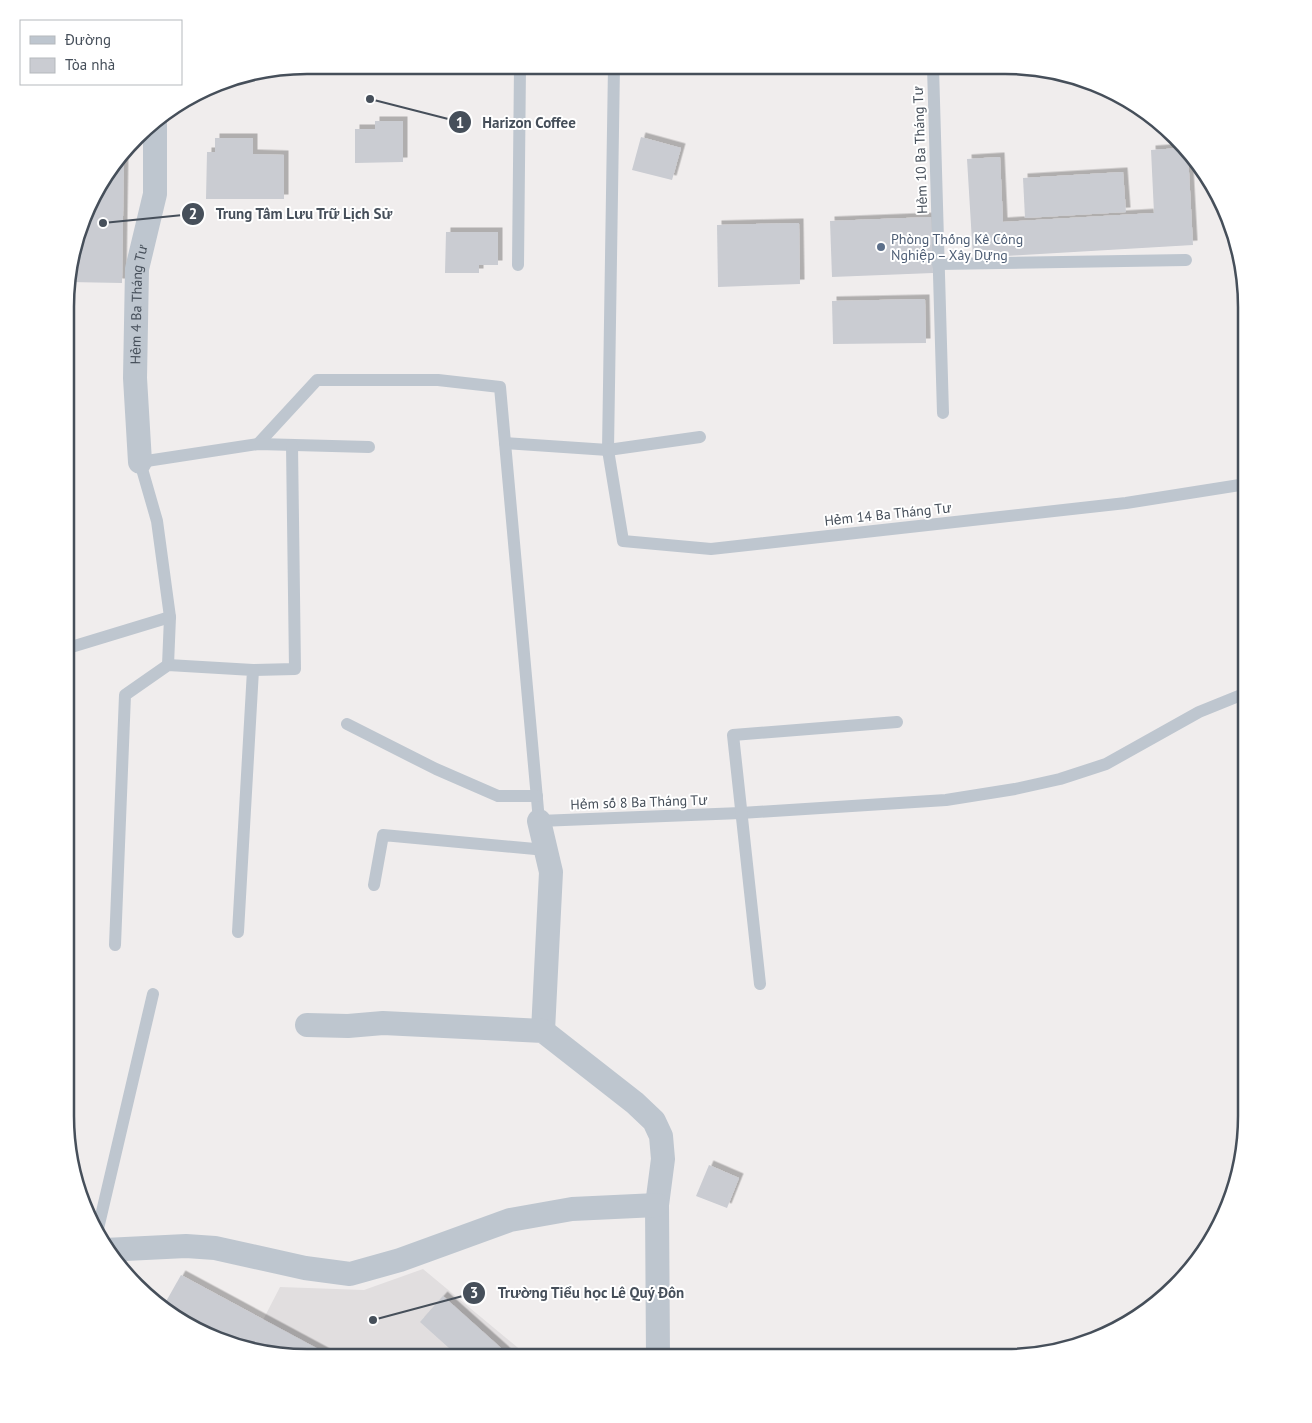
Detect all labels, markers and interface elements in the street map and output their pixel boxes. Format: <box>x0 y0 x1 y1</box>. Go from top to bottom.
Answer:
legend <box>20 20 182 85</box>
text: Đường <box>64 30 111 49</box>
text: Tòa nhà <box>65 55 115 74</box>
street label: Hẻm 10 Ba Tháng Tư <box>909 86 931 214</box>
callout: Harizon Coffee <box>448 107 586 137</box>
text: 1 <box>456 113 464 132</box>
text: Harizon Coffee <box>482 113 576 132</box>
callout: Trung Tâm Lưu Trữ Lịch Sử <box>180 199 403 229</box>
text: 2 <box>189 204 197 223</box>
text: Trung Tâm Lưu Trữ Lịch Sử <box>216 204 392 223</box>
place label: Phòng Thống Kê Công Nghiệp – Xây Dựng <box>891 230 1023 264</box>
marker: Phòng Thống Kê Công Nghiệp – Xây Dựng <box>875 241 887 253</box>
street label: Hẻm 4 Ba Tháng Tư <box>126 243 152 364</box>
street label: Hẻm 14 Ba Tháng Tư <box>824 498 952 530</box>
street label: Hẻm số 8 Ba Tháng Tư <box>570 791 708 813</box>
callout: Trường Tiểu học Lê Quý Đôn <box>462 1278 695 1308</box>
text: 3 <box>470 1283 478 1302</box>
text: Trường Tiểu học Lê Quý Đôn <box>498 1283 684 1302</box>

